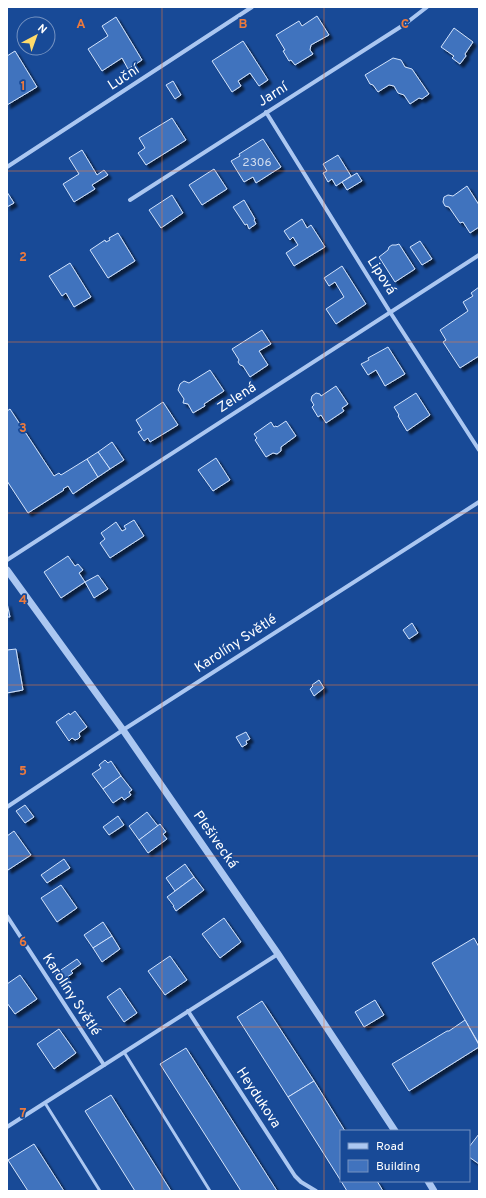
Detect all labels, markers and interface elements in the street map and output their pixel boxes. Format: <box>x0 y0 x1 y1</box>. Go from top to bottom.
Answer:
north arrow <box>16 16 56 56</box>
text: A <box>76 17 86 33</box>
text: B <box>239 17 248 33</box>
text: C <box>401 17 409 33</box>
text: N <box>34 21 49 37</box>
street label: Luční <box>105 61 144 94</box>
text: 1 <box>20 79 26 95</box>
street label: Jarní <box>255 79 292 111</box>
house number: 2306 <box>242 155 272 171</box>
text: 2 <box>19 250 27 266</box>
street label: Lipová <box>363 254 399 298</box>
street label: Zelená <box>214 379 260 417</box>
text: 3 <box>19 421 27 437</box>
text: 4 <box>19 593 27 609</box>
street label: Karolíny Světlé <box>192 611 280 677</box>
text: 5 <box>19 764 27 780</box>
street label: Plešivecká <box>189 808 241 872</box>
text: 6 <box>19 935 27 951</box>
street label: Karolíny Světlé <box>38 951 104 1039</box>
street label: Heydukova <box>232 1064 284 1132</box>
text: 7 <box>20 1106 27 1122</box>
legend <box>340 1130 470 1182</box>
text: Road <box>376 1139 404 1155</box>
text: Building <box>376 1159 420 1175</box>

